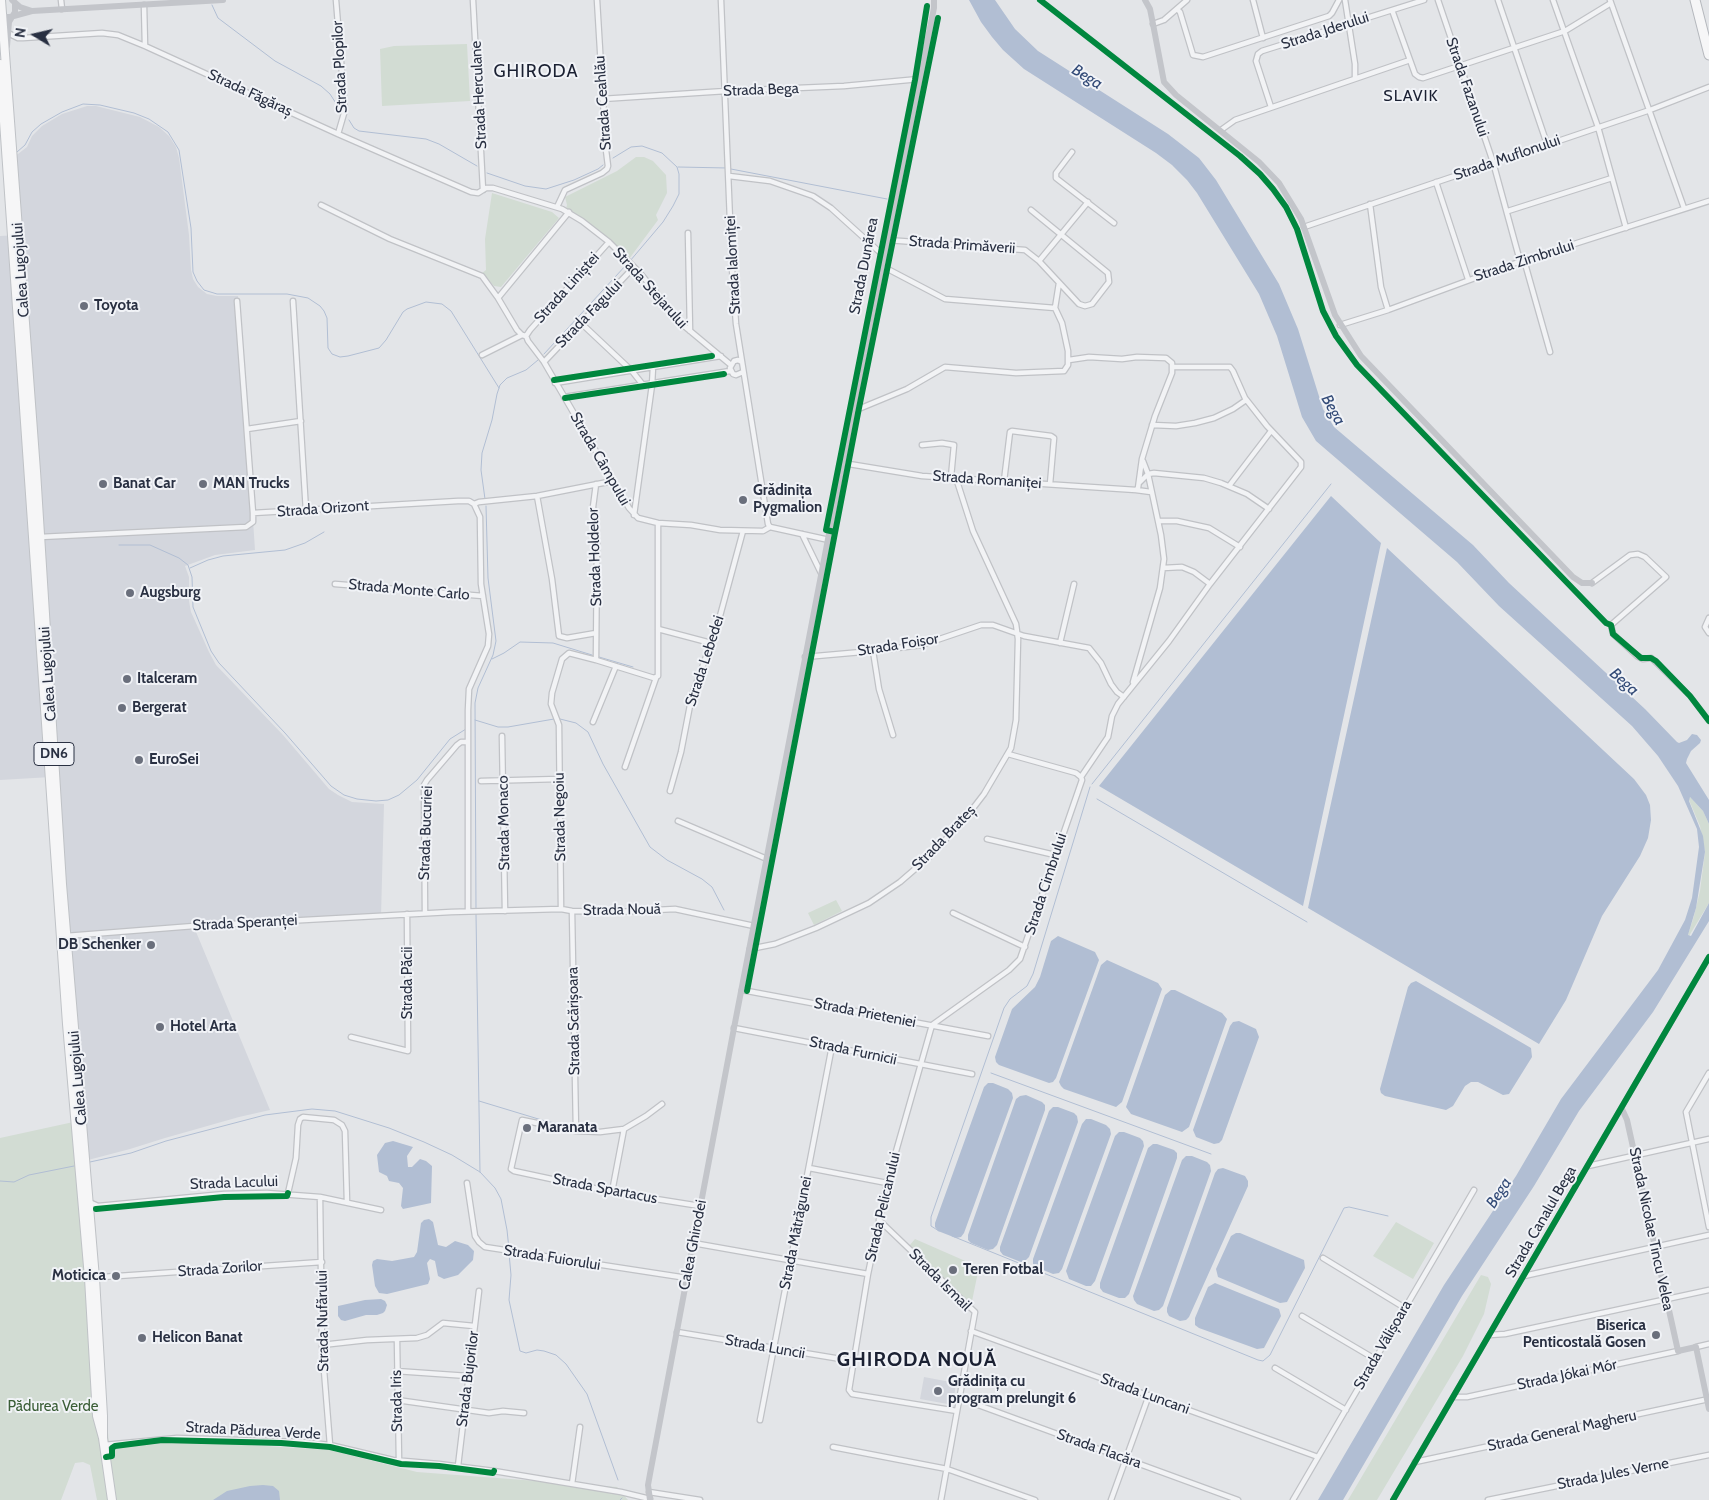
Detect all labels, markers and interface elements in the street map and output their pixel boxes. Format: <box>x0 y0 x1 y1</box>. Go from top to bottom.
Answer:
street label: Strada Jderului <box>1279 8 1371 54</box>
north arrow <box>10 10 60 60</box>
street label: Strada Plopilor <box>329 20 351 114</box>
text: N <box>11 26 30 39</box>
street label: Strada Fazanului <box>1442 35 1492 139</box>
street label: Strada Herculane <box>467 40 491 150</box>
street label: Strada Ceahlău <box>591 55 615 151</box>
water label: Bega <box>1068 60 1106 94</box>
district label: GHIRODA <box>493 61 579 83</box>
street label: Strada Făgăraș <box>205 66 295 120</box>
street label: Strada Bega <box>723 80 799 100</box>
district label: SLAVIK <box>1383 86 1439 106</box>
street label: Strada Muflonului <box>1451 131 1563 185</box>
street label: Strada Ialomiței <box>721 215 745 315</box>
street label: Strada Dunărea <box>846 216 882 316</box>
street label: Calea Lugojului <box>9 222 33 318</box>
street label: Strada Primăverii <box>908 232 1016 258</box>
street label: Strada Zimbrului <box>1472 236 1576 286</box>
street label: Strada Stejarului <box>609 244 691 332</box>
street label: Strada Liniștei <box>531 249 603 327</box>
street label: Strada Fagului <box>552 276 626 352</box>
place label: Toyota <box>94 297 139 315</box>
marker: Toyota <box>78 300 90 312</box>
water label: Bega <box>1317 391 1349 429</box>
street label: Strada Câmpului <box>566 409 634 509</box>
street label: Strada Romaniței <box>932 467 1042 493</box>
place label: Banat Car <box>113 475 176 493</box>
place label: MAN Trucks <box>213 475 290 493</box>
marker: Banat Car <box>97 478 109 490</box>
marker: MAN Trucks <box>197 478 209 490</box>
place label: Grădinița Pygmalion <box>753 482 822 517</box>
marker: Grădinița Pygmalion <box>737 494 749 506</box>
street label: Strada Orizont <box>276 497 370 521</box>
street label: Strada Holdelor <box>584 507 606 607</box>
street label: Strada Monte Carlo <box>348 576 470 604</box>
place label: Augsburg <box>140 584 201 602</box>
marker: Augsburg <box>124 587 136 599</box>
street label: Strada Lebedei <box>682 613 728 709</box>
street label: Calea Lugojului <box>36 626 60 722</box>
street label: Strada Foișor <box>856 630 940 660</box>
water label: Bega <box>1606 664 1642 700</box>
place label: Italceram <box>137 670 197 688</box>
marker: Italceram <box>121 673 133 685</box>
place label: Bergerat <box>132 699 187 717</box>
marker: Bergerat <box>116 702 128 714</box>
road number: DN6 <box>34 742 74 766</box>
place label: EuroSei <box>149 751 199 769</box>
marker: EuroSei <box>133 754 145 766</box>
street label: Strada Negoiu <box>550 772 570 862</box>
street label: Strada Monaco <box>494 775 514 871</box>
street label: Strada Bucuriei <box>415 785 437 881</box>
street label: Strada Brateș <box>908 802 980 874</box>
street label: Strada Cimbrului <box>1021 831 1071 937</box>
street label: Strada Nouă <box>583 900 661 920</box>
street label: Strada Speranței <box>192 911 298 935</box>
place label: DB Schenker <box>58 936 141 954</box>
marker: DB Schenker <box>145 939 157 951</box>
street label: Strada Păcii <box>399 946 417 1020</box>
street label: Strada Scărișoara <box>564 967 584 1075</box>
street label: Strada Prieteniei <box>812 994 918 1032</box>
place label: Hotel Arta <box>170 1018 236 1036</box>
marker: Hotel Arta <box>154 1021 166 1033</box>
street label: Calea Lugojului <box>65 1030 91 1126</box>
street label: Strada Furnicii <box>808 1033 898 1069</box>
place label: Maranata <box>537 1119 597 1137</box>
marker: Maranata <box>521 1122 533 1134</box>
street label: Strada Nicolae Tincu Velea <box>1625 1146 1677 1312</box>
street label: Strada Pelicanului <box>862 1150 904 1264</box>
street label: Strada Canalul Bega <box>1502 1163 1580 1281</box>
street label: Strada Spartacus <box>551 1170 659 1208</box>
street label: Strada Lacului <box>190 1172 278 1194</box>
water label: Bega <box>1482 1174 1516 1212</box>
street label: Strada Mătrăgunei <box>776 1175 816 1291</box>
street label: Calea Ghirodei <box>675 1198 711 1292</box>
street label: Strada Fuiorului <box>502 1241 602 1275</box>
street label: Strada Ismail <box>905 1245 975 1315</box>
street label: Strada Zorilor <box>177 1257 263 1281</box>
place label: Teren Fotbal <box>963 1261 1043 1279</box>
marker: Teren Fotbal <box>947 1264 959 1276</box>
place label: Moticica <box>52 1267 106 1285</box>
marker: Moticica <box>110 1270 122 1282</box>
street label: Strada Nufărului <box>313 1270 333 1372</box>
street label: Strada Vălișoara <box>1350 1297 1416 1393</box>
place label: Biserica Penticostală Gosen <box>1523 1317 1646 1352</box>
place label: Helicon Banat <box>152 1329 243 1347</box>
marker: Biserica Penticostală Gosen <box>1650 1329 1662 1341</box>
street label: Strada Bujorilor <box>453 1330 483 1428</box>
street label: Strada Luncii <box>723 1331 807 1363</box>
marker: Helicon Banat <box>136 1332 148 1344</box>
district label: GHIRODA NOUĂ <box>835 1348 999 1372</box>
street label: Strada Jókai Mór <box>1515 1356 1619 1394</box>
street label: Strada Iris <box>387 1370 407 1432</box>
street label: Strada Luncani <box>1098 1370 1192 1418</box>
place label: Grădinița cu program prelungit 6 <box>948 1373 1076 1408</box>
marker: Grădinița cu program prelungit 6 <box>932 1385 944 1397</box>
park label: Pădurea Verde <box>7 1398 99 1416</box>
street label: Strada General Magheru <box>1486 1406 1638 1456</box>
street label: Strada Pădurea Verde <box>185 1418 321 1444</box>
street label: Strada Flacăra <box>1054 1425 1144 1473</box>
street label: Strada Jules Verne <box>1556 1454 1670 1494</box>

